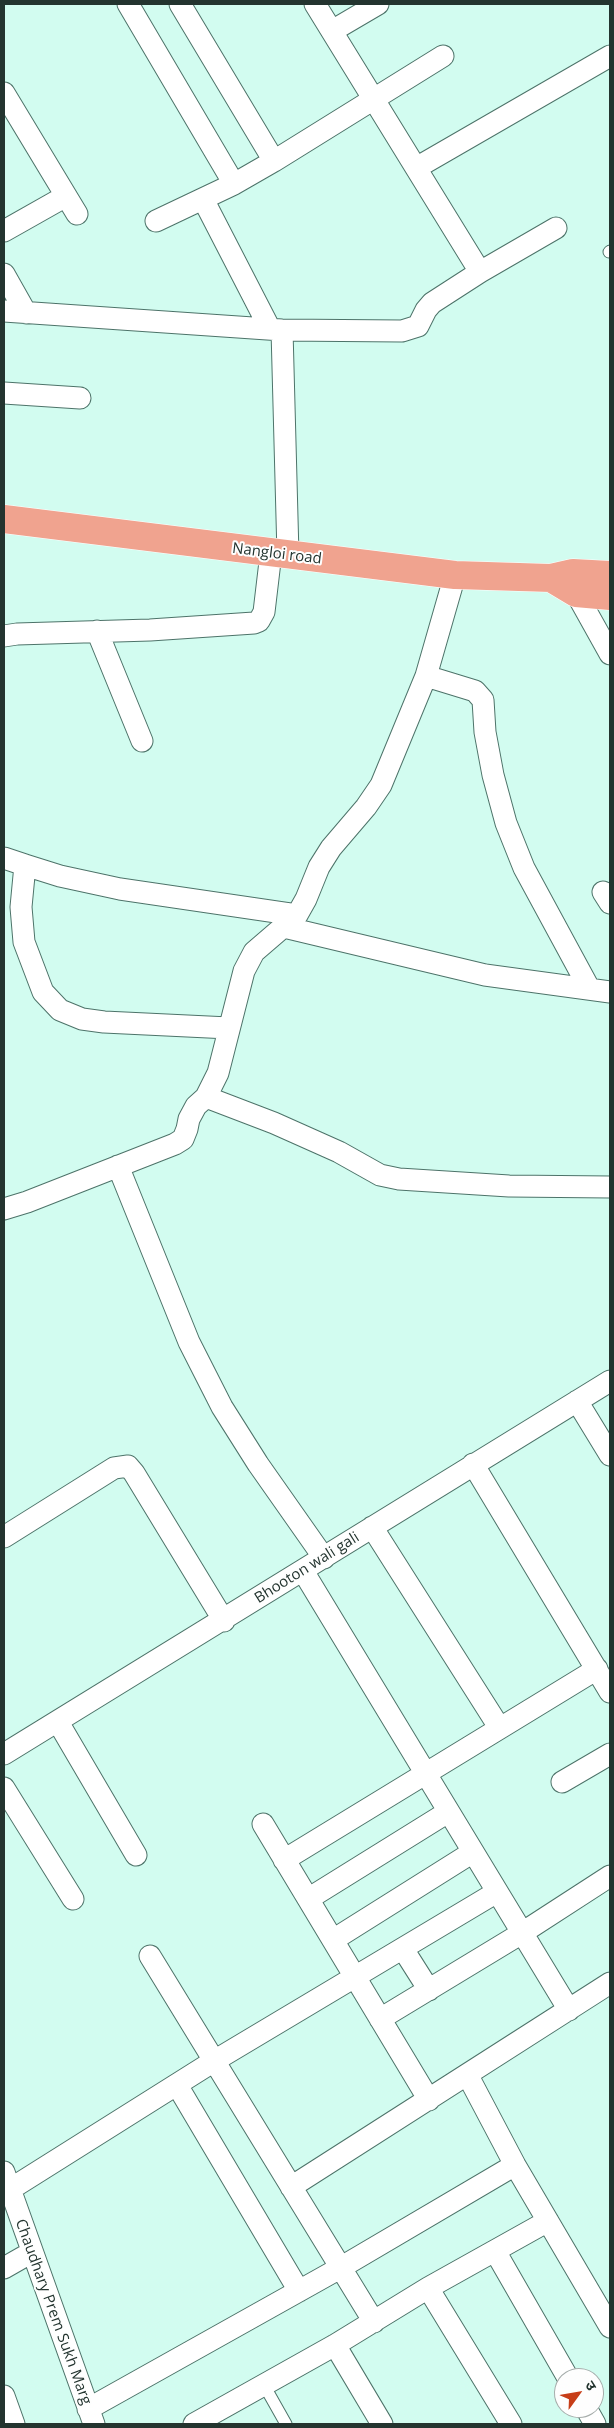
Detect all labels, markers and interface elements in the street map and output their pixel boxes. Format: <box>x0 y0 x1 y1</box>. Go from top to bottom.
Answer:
street label: Nangloi road <box>231 540 323 568</box>
street label: Bhooton wali gali <box>251 1529 363 1607</box>
street label: Chaudhary Prem Sukh Marg <box>11 2217 95 2407</box>
north arrow <box>554 2368 604 2418</box>
text: उ <box>581 2377 602 2394</box>

